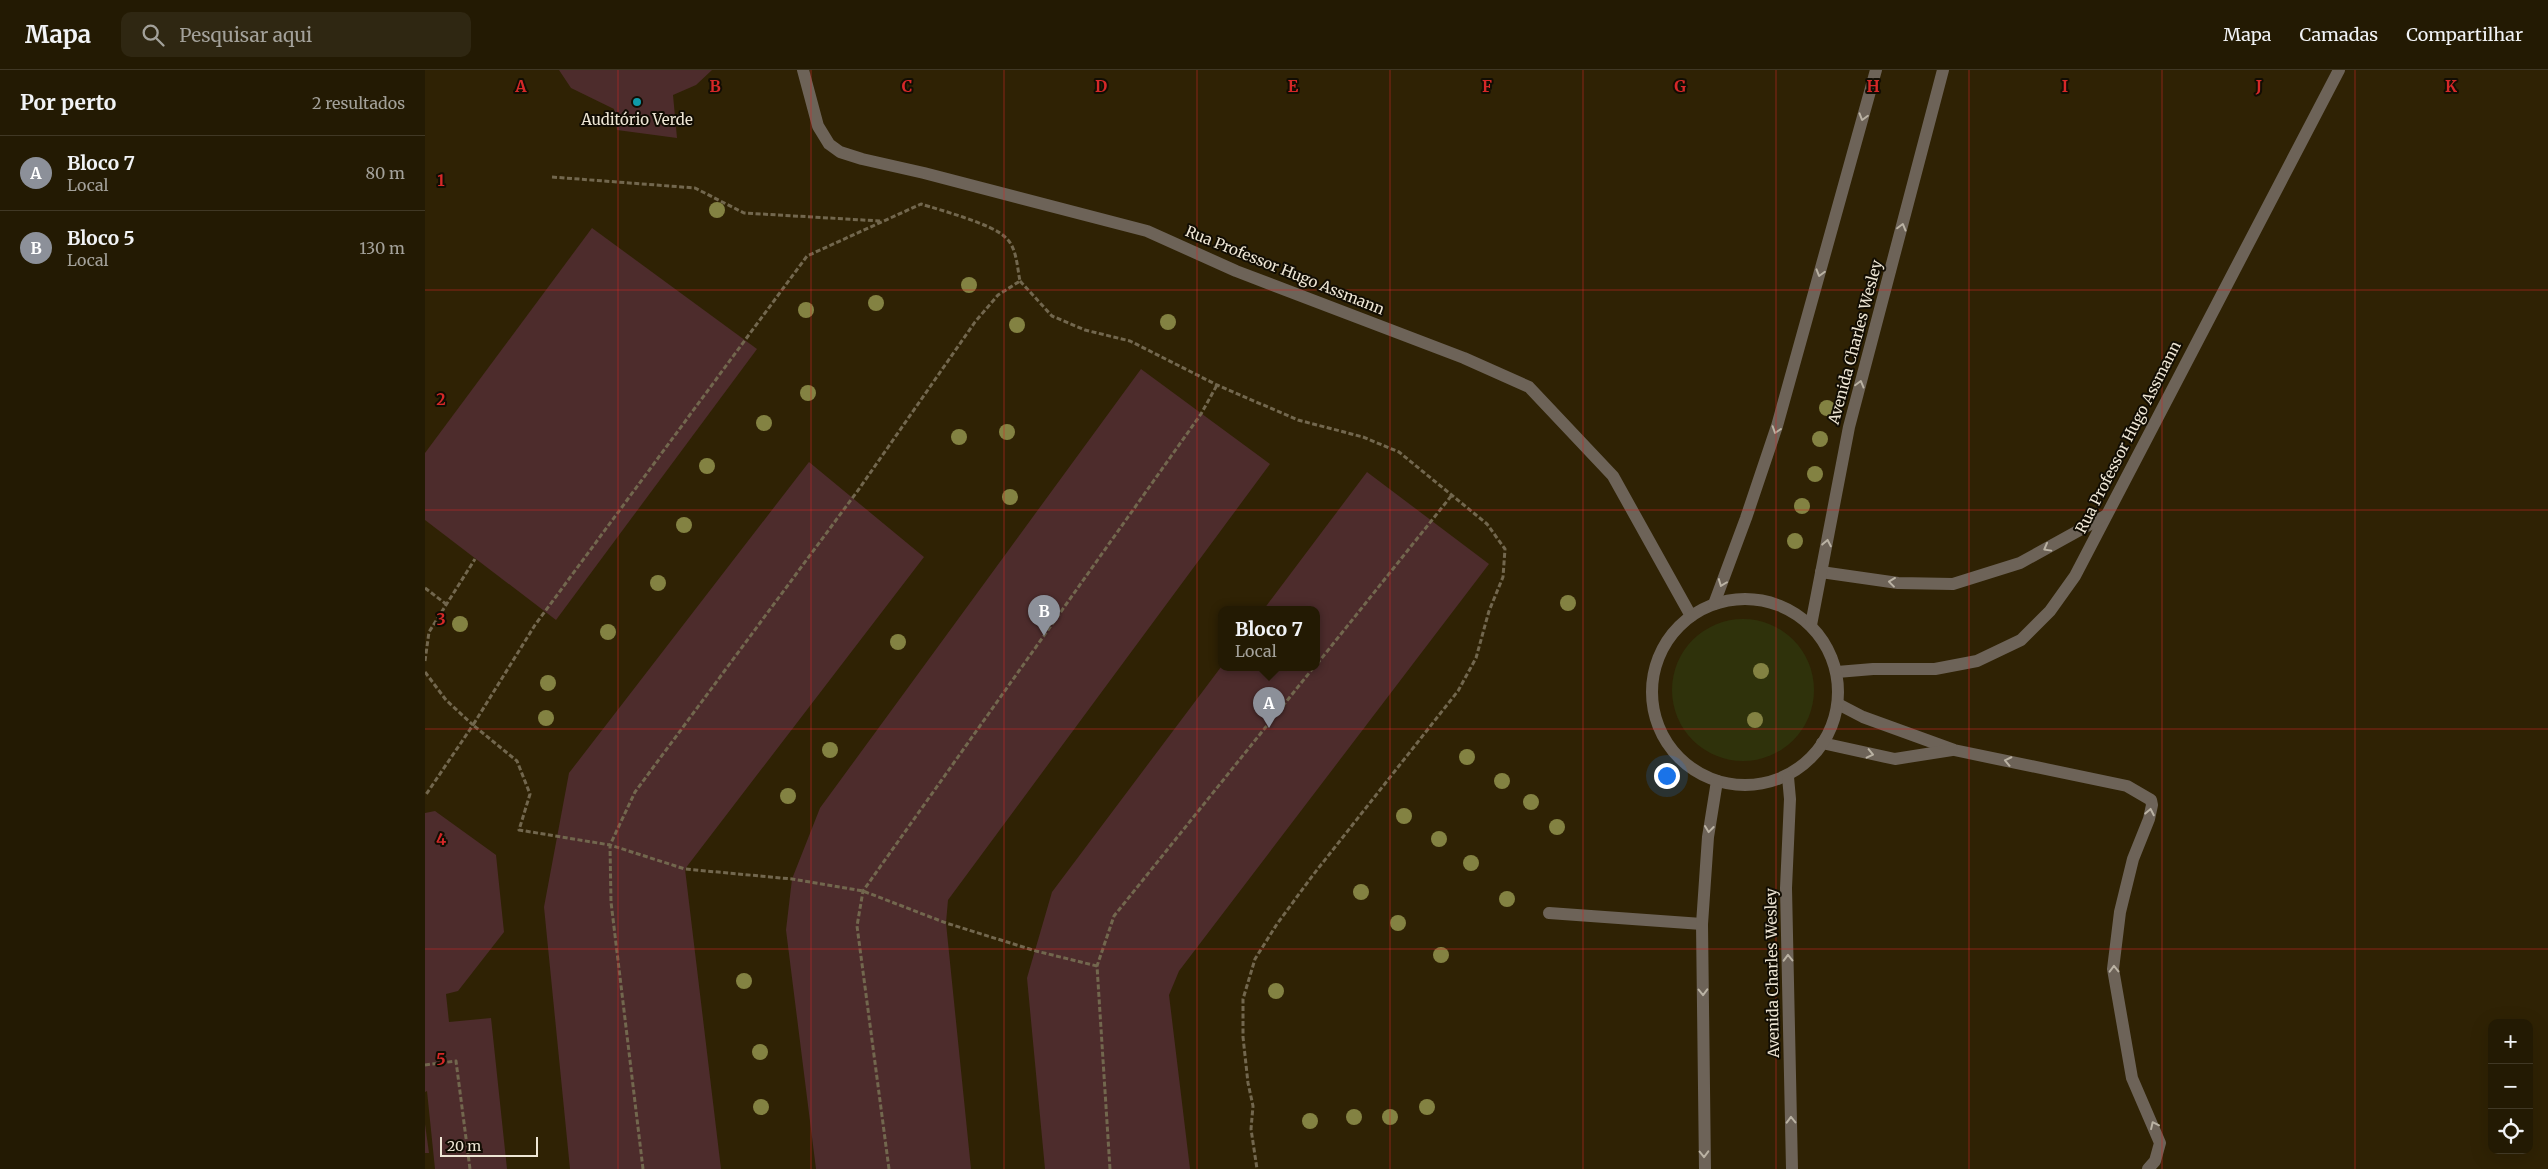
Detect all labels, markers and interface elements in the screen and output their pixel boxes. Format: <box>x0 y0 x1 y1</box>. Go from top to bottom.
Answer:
search box <box>121 12 471 57</box>
text: Mapa <box>25 19 91 50</box>
icon: search <box>139 21 167 49</box>
text: Pesquisar aqui <box>179 23 312 47</box>
text: Mapa <box>2223 23 2272 46</box>
text: Camadas <box>2300 23 2378 46</box>
text: Compartilhar <box>2406 23 2523 46</box>
text: A <box>514 76 527 96</box>
text: B <box>709 76 721 96</box>
text: C <box>902 76 912 96</box>
text: D <box>1095 76 1107 96</box>
text: E <box>1288 76 1299 96</box>
text: F <box>1482 76 1492 96</box>
text: G <box>1674 76 1686 96</box>
text: H <box>1866 76 1880 96</box>
text: I <box>2062 76 2068 96</box>
text: J <box>2255 76 2262 96</box>
text: K <box>2445 76 2457 96</box>
text: Por perto <box>20 89 116 116</box>
text: 2 resultados <box>312 93 405 113</box>
marker: Auditório Verde <box>631 96 643 108</box>
place label: Auditório Verde <box>580 110 693 129</box>
one-way arrow <box>1859 112 1869 121</box>
text: Bloco 7 <box>67 151 135 175</box>
text: A <box>30 163 42 183</box>
text: 80 m <box>366 163 405 183</box>
text: 1 <box>437 170 445 190</box>
text: Local <box>67 175 109 195</box>
street label: Rua Professor Hugo Assmann <box>1183 221 1387 319</box>
one-way arrow <box>1896 222 1907 231</box>
text: Bloco 5 <box>67 226 135 250</box>
text: B <box>30 238 42 258</box>
text: 130 m <box>359 238 405 258</box>
text: Local <box>67 250 109 270</box>
street label: Avenida Charles Wesley <box>1824 257 1886 427</box>
one-way arrow <box>1815 269 1825 277</box>
street label: Rua Professor Hugo Assmann <box>2071 338 2185 536</box>
one-way arrow <box>1855 380 1865 388</box>
text: 2 <box>436 389 446 409</box>
one-way arrow <box>1771 425 1781 434</box>
one-way arrow <box>1821 538 1831 547</box>
one-way arrow <box>2043 542 2052 552</box>
one-way arrow <box>1887 577 1895 588</box>
one-way arrow <box>1718 578 1728 587</box>
pin: B <box>1028 595 1060 636</box>
popup <box>1218 606 1320 671</box>
text: 3 <box>436 609 446 629</box>
text: Bloco 7 <box>1235 617 1303 641</box>
text: Local <box>1235 641 1277 661</box>
pin: A <box>1253 687 1285 728</box>
one-way arrow <box>1865 748 1874 759</box>
one-way arrow <box>2003 756 2012 767</box>
your location <box>1654 763 1680 789</box>
one-way arrow <box>2145 808 2155 817</box>
one-way arrow <box>1704 826 1715 834</box>
text: 4 <box>436 829 446 849</box>
street label: Avenida Charles Wesley <box>1761 888 1783 1059</box>
one-way arrow <box>1783 954 1793 962</box>
one-way arrow <box>2109 965 2119 972</box>
one-way arrow <box>1698 988 1708 996</box>
map controls <box>2488 1019 2533 1154</box>
button: + <box>2488 1019 2533 1064</box>
text: 5 <box>436 1049 446 1069</box>
button: − <box>2488 1064 2533 1109</box>
button: locate <box>2488 1109 2533 1154</box>
one-way arrow <box>1786 1116 1797 1124</box>
one-way arrow <box>2150 1121 2160 1130</box>
scale bar <box>440 1134 537 1157</box>
text: 20 m <box>447 1137 481 1155</box>
one-way arrow <box>1699 1150 1709 1158</box>

